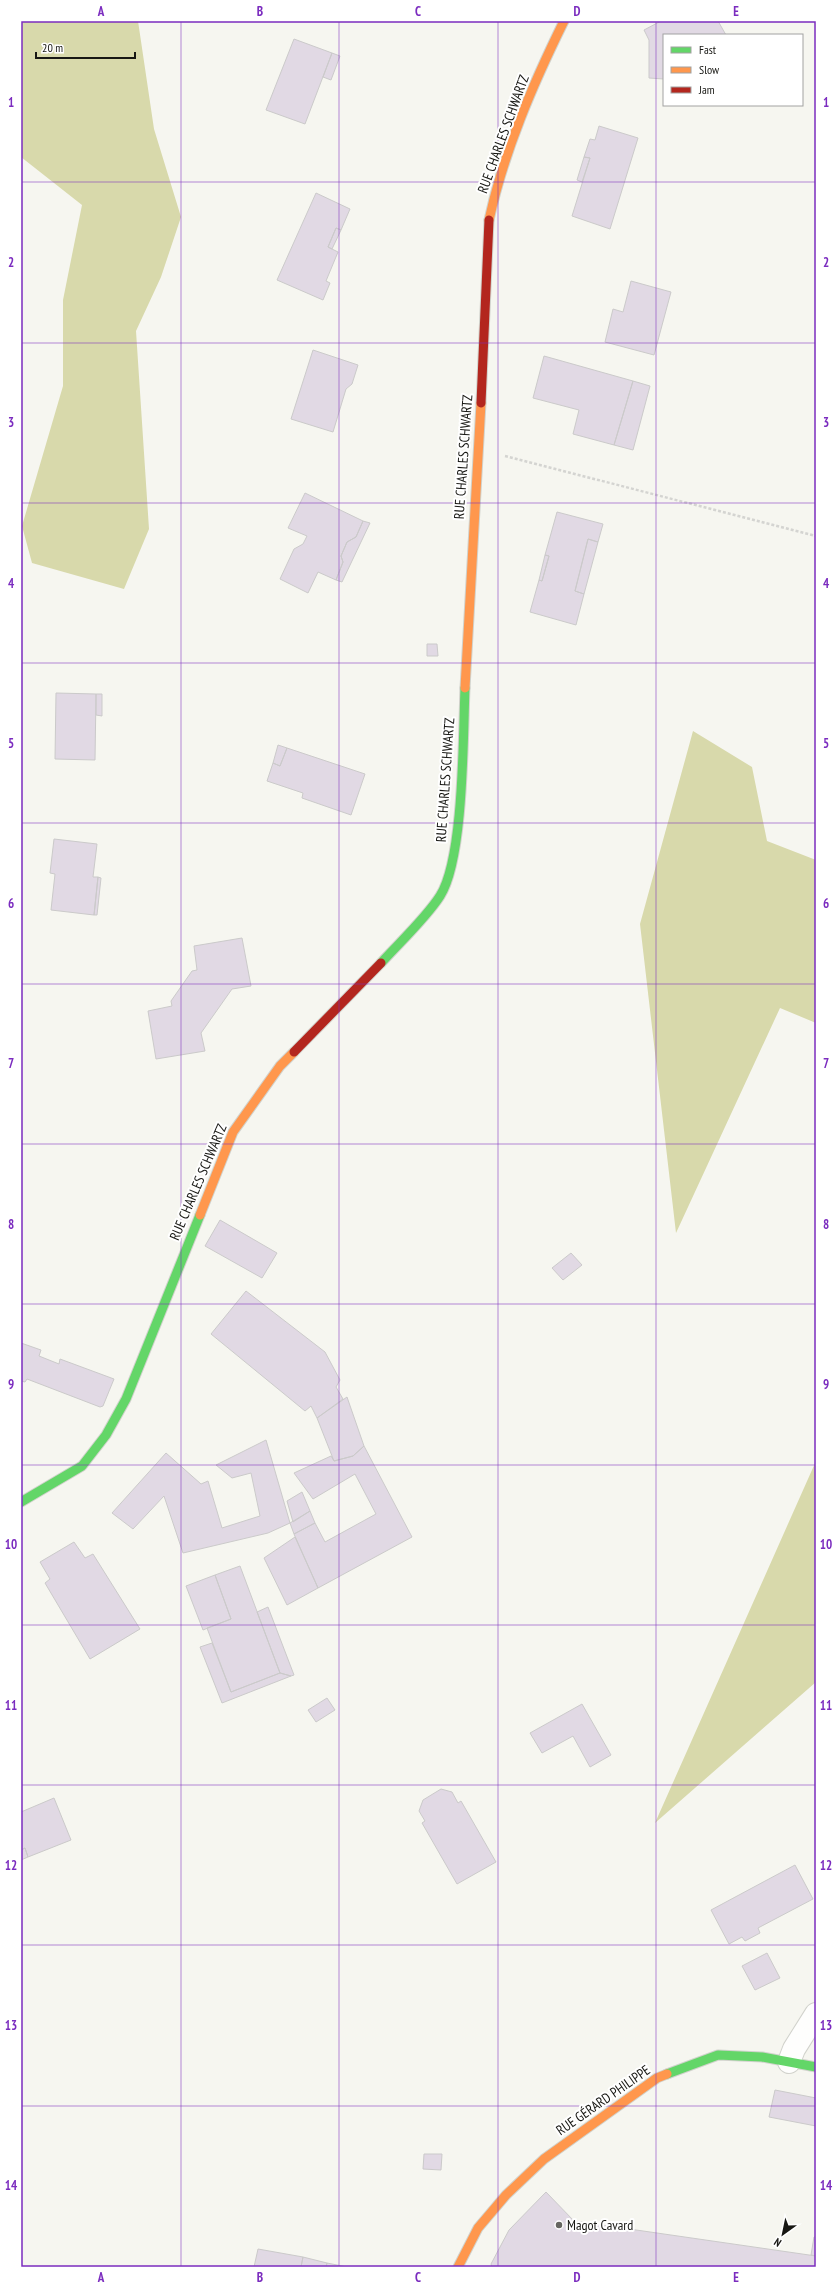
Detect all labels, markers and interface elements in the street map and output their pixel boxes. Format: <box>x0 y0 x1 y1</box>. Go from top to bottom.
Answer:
text: A <box>97 3 105 20</box>
text: B <box>257 3 263 20</box>
text: C <box>415 3 421 20</box>
text: D <box>574 3 581 20</box>
text: E <box>733 3 739 20</box>
scale bar <box>36 34 135 60</box>
legend <box>663 34 803 106</box>
text: 20 m <box>42 40 63 55</box>
text: Fast <box>699 42 717 57</box>
text: Slow <box>699 62 720 77</box>
street label: RUE CHARLES SCHWARTZ <box>473 72 533 196</box>
text: Jam <box>698 82 715 97</box>
text: 1 <box>8 94 14 111</box>
text: 1 <box>823 94 829 111</box>
text: 2 <box>8 254 14 271</box>
text: 2 <box>823 254 829 271</box>
street label: RUE CHARLES SCHWARTZ <box>450 394 476 520</box>
text: 3 <box>8 414 14 431</box>
text: 3 <box>823 414 829 431</box>
text: 4 <box>8 575 15 592</box>
text: 4 <box>823 575 830 592</box>
street label: RUE CHARLES SCHWARTZ <box>432 717 458 843</box>
text: 5 <box>8 735 14 752</box>
text: 5 <box>823 735 829 752</box>
text: 6 <box>8 895 14 912</box>
text: 6 <box>823 895 829 912</box>
text: 7 <box>8 1055 14 1072</box>
text: 7 <box>823 1055 829 1072</box>
street label: RUE CHARLES SCHWARTZ <box>165 1121 231 1243</box>
text: 8 <box>8 1216 14 1233</box>
text: 8 <box>823 1216 829 1233</box>
text: 9 <box>8 1376 14 1393</box>
text: 9 <box>823 1376 829 1393</box>
text: 10 <box>5 1536 17 1553</box>
text: 10 <box>820 1536 832 1553</box>
text: 11 <box>5 1697 17 1714</box>
text: 11 <box>820 1697 832 1714</box>
text: 12 <box>5 1857 17 1874</box>
text: 12 <box>820 1857 832 1874</box>
text: 13 <box>5 2017 17 2034</box>
text: 13 <box>820 2017 832 2034</box>
street label: RUE GÉRARD PHILIPPE <box>552 2061 654 2139</box>
text: 14 <box>5 2177 18 2194</box>
text: 14 <box>820 2177 833 2194</box>
north arrow <box>763 2214 803 2254</box>
place label: Magot Cavard <box>567 2216 633 2234</box>
marker: Magot Cavard <box>554 2220 564 2230</box>
text: N <box>771 2235 784 2250</box>
text: A <box>97 2269 105 2286</box>
text: B <box>257 2269 263 2286</box>
text: C <box>415 2269 421 2286</box>
text: D <box>574 2269 581 2286</box>
text: E <box>733 2269 739 2286</box>

